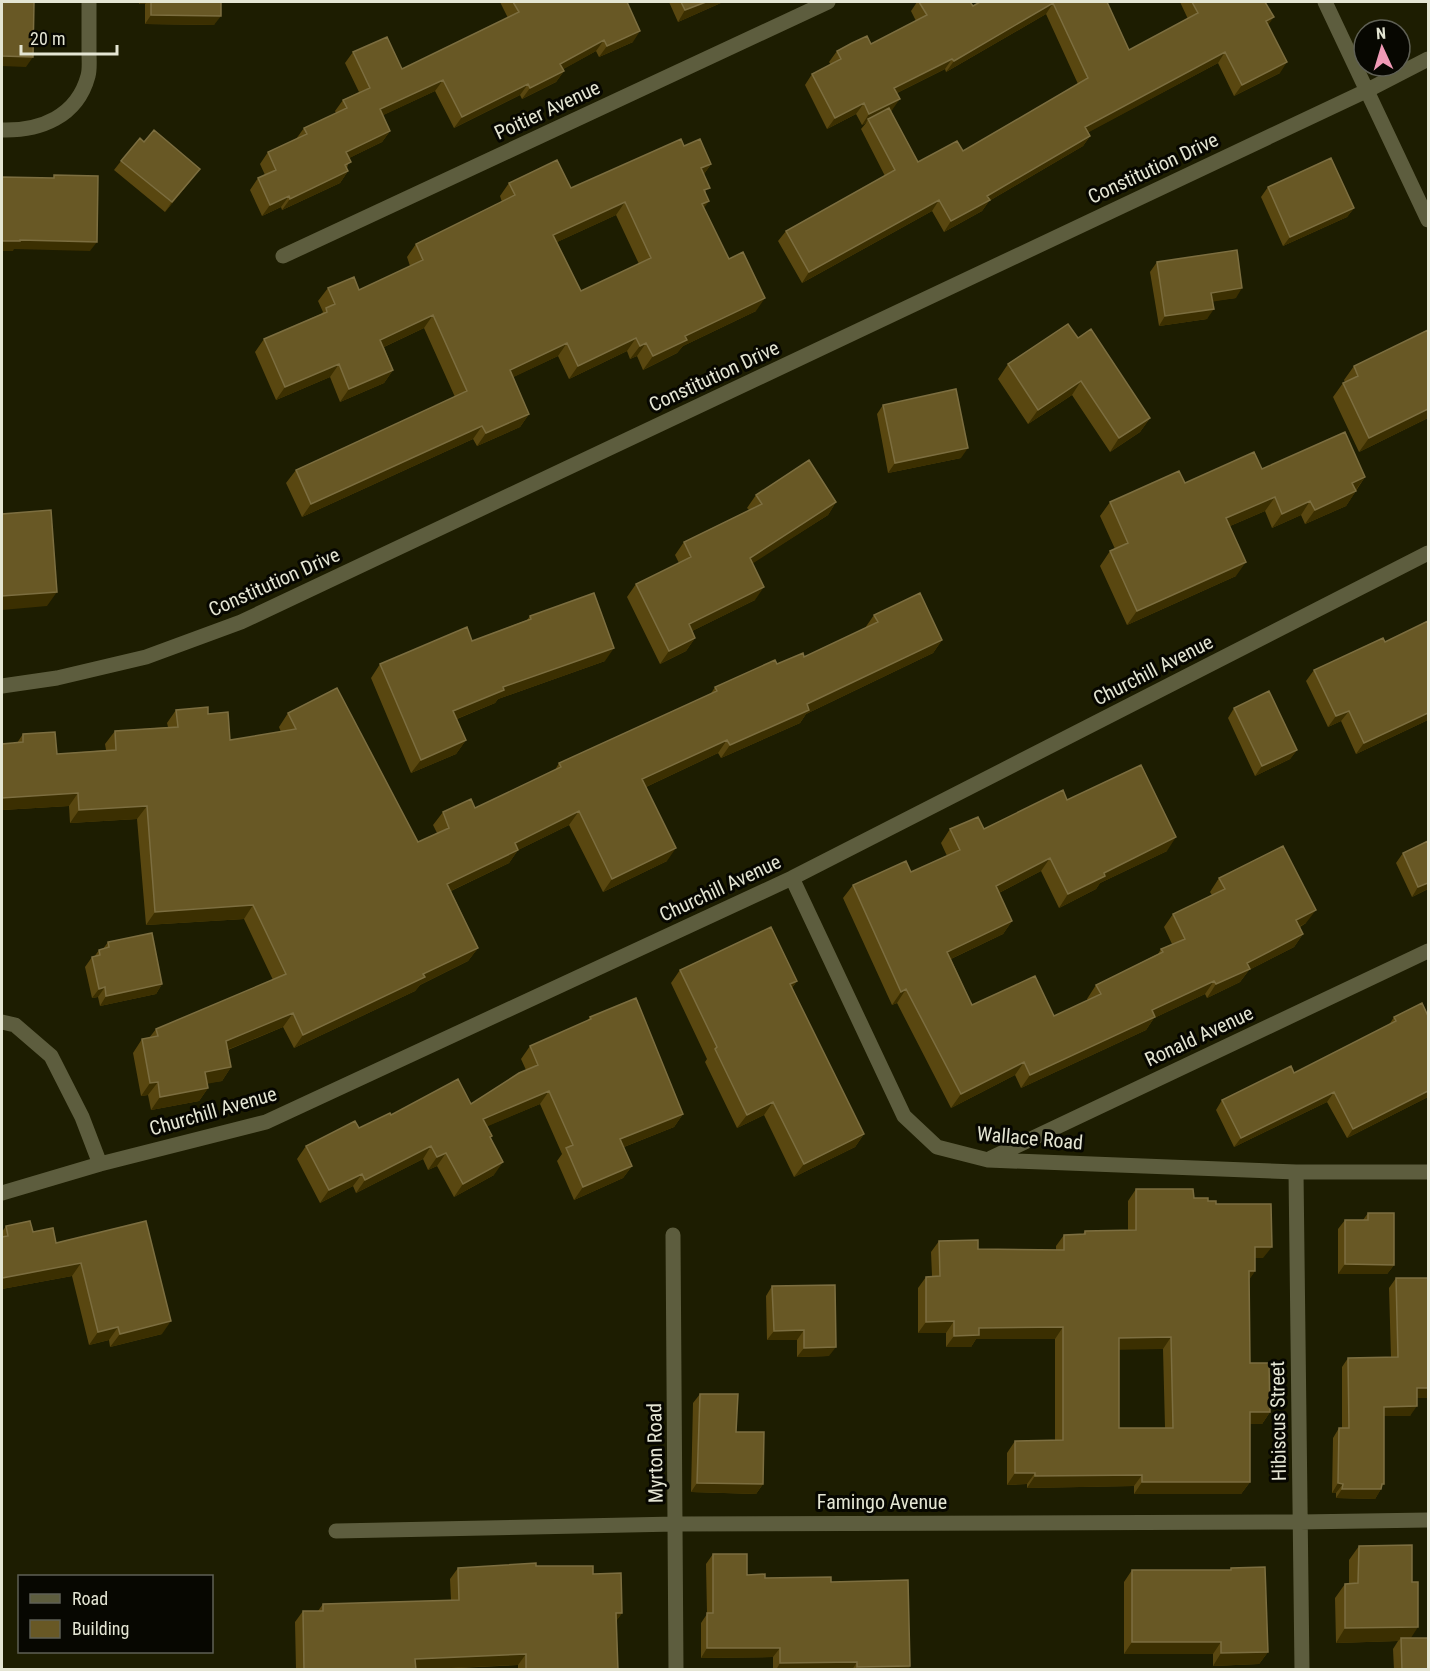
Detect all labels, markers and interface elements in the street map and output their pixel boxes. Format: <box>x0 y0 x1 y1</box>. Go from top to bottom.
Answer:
scale bar <box>21 18 117 56</box>
north arrow <box>1352 18 1412 78</box>
text: N <box>1375 24 1387 43</box>
text: 20 m <box>30 28 65 49</box>
street label: Poitier Avenue <box>490 75 604 145</box>
street label: Constitution Drive <box>1084 127 1222 209</box>
street label: Constitution Drive <box>645 335 783 417</box>
street label: Constitution Drive <box>205 542 343 622</box>
street label: Churchill Avenue <box>1089 629 1217 711</box>
street label: Churchill Avenue <box>655 849 785 927</box>
street label: Ronald Avenue <box>1141 1000 1257 1072</box>
street label: Churchill Avenue <box>147 1081 279 1141</box>
street label: Wallace Road <box>976 1121 1084 1155</box>
street label: Hibiscus Street <box>1265 1361 1291 1481</box>
street label: Myrton Road <box>642 1403 668 1503</box>
street label: Famingo Avenue <box>817 1490 947 1514</box>
legend <box>18 1575 213 1653</box>
text: Road <box>72 1588 108 1609</box>
text: Building <box>72 1618 129 1639</box>

